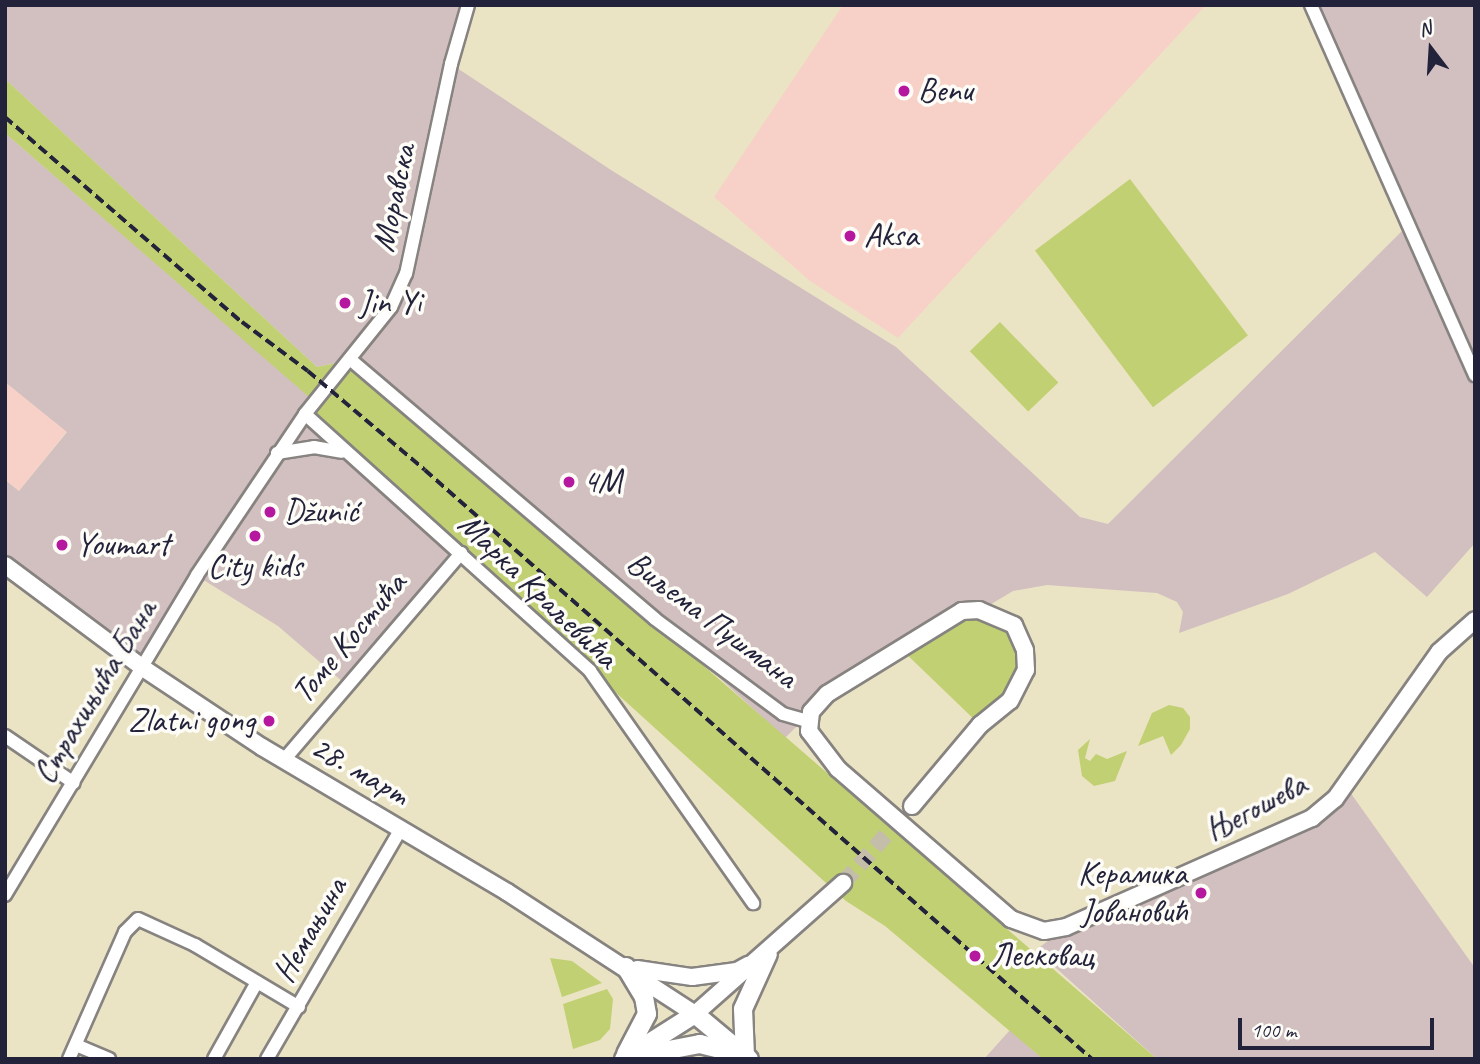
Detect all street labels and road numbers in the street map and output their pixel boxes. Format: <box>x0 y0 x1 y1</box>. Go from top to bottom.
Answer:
street label: Моравска <box>363 141 425 255</box>
street label: Марка Краљевића <box>449 504 627 678</box>
street label: Виљема Пушмана <box>618 542 806 698</box>
street label: Томе Костића <box>282 564 416 712</box>
street label: Страхињића Бана <box>25 593 165 791</box>
street label: 28. март <box>304 727 416 815</box>
street label: Његошева <box>1199 765 1313 851</box>
street label: Немањина <box>264 871 356 989</box>

